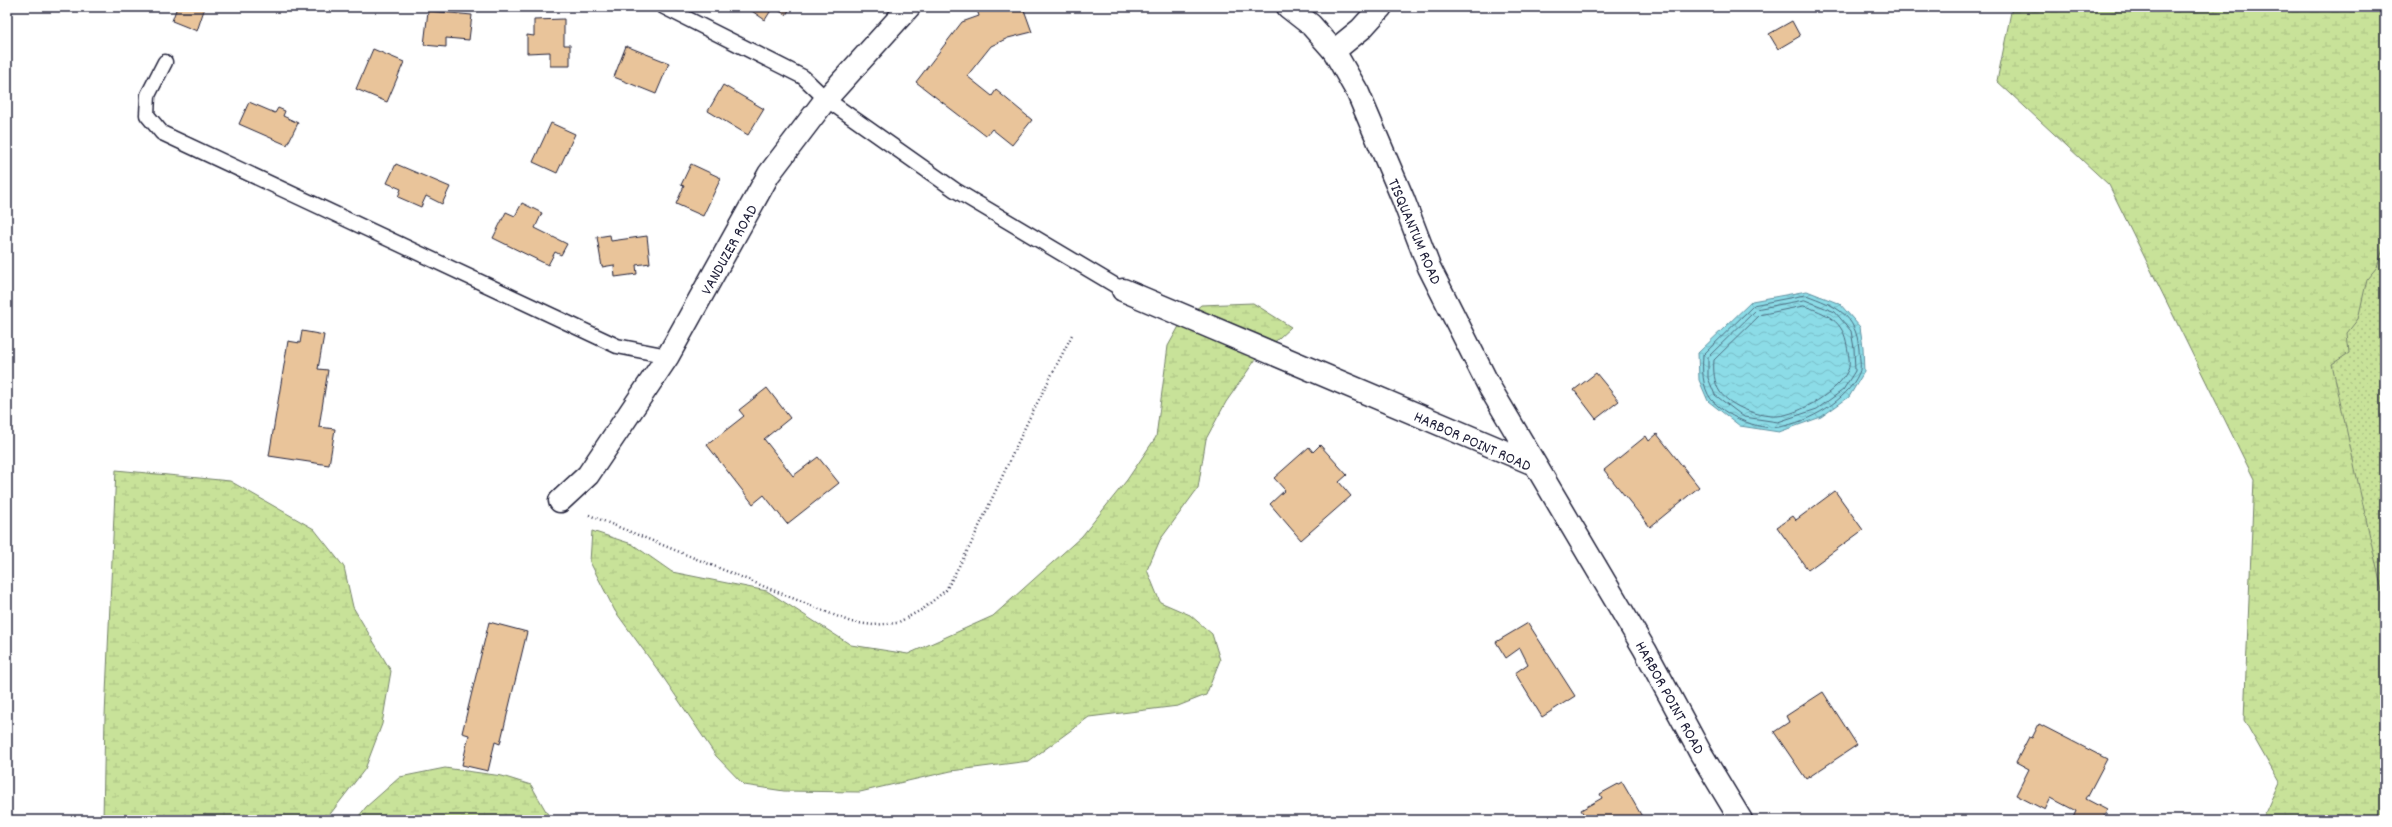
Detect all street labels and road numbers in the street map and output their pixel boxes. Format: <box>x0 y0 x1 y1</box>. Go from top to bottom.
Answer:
street label: TISQUANTUM ROAD <box>1381 175 1446 289</box>
street label: VANDUZER ROAD <box>696 201 765 300</box>
street label: HARBOR POINT ROAD <box>1410 406 1534 478</box>
street label: HARBOR POINT ROAD <box>1628 637 1709 759</box>

